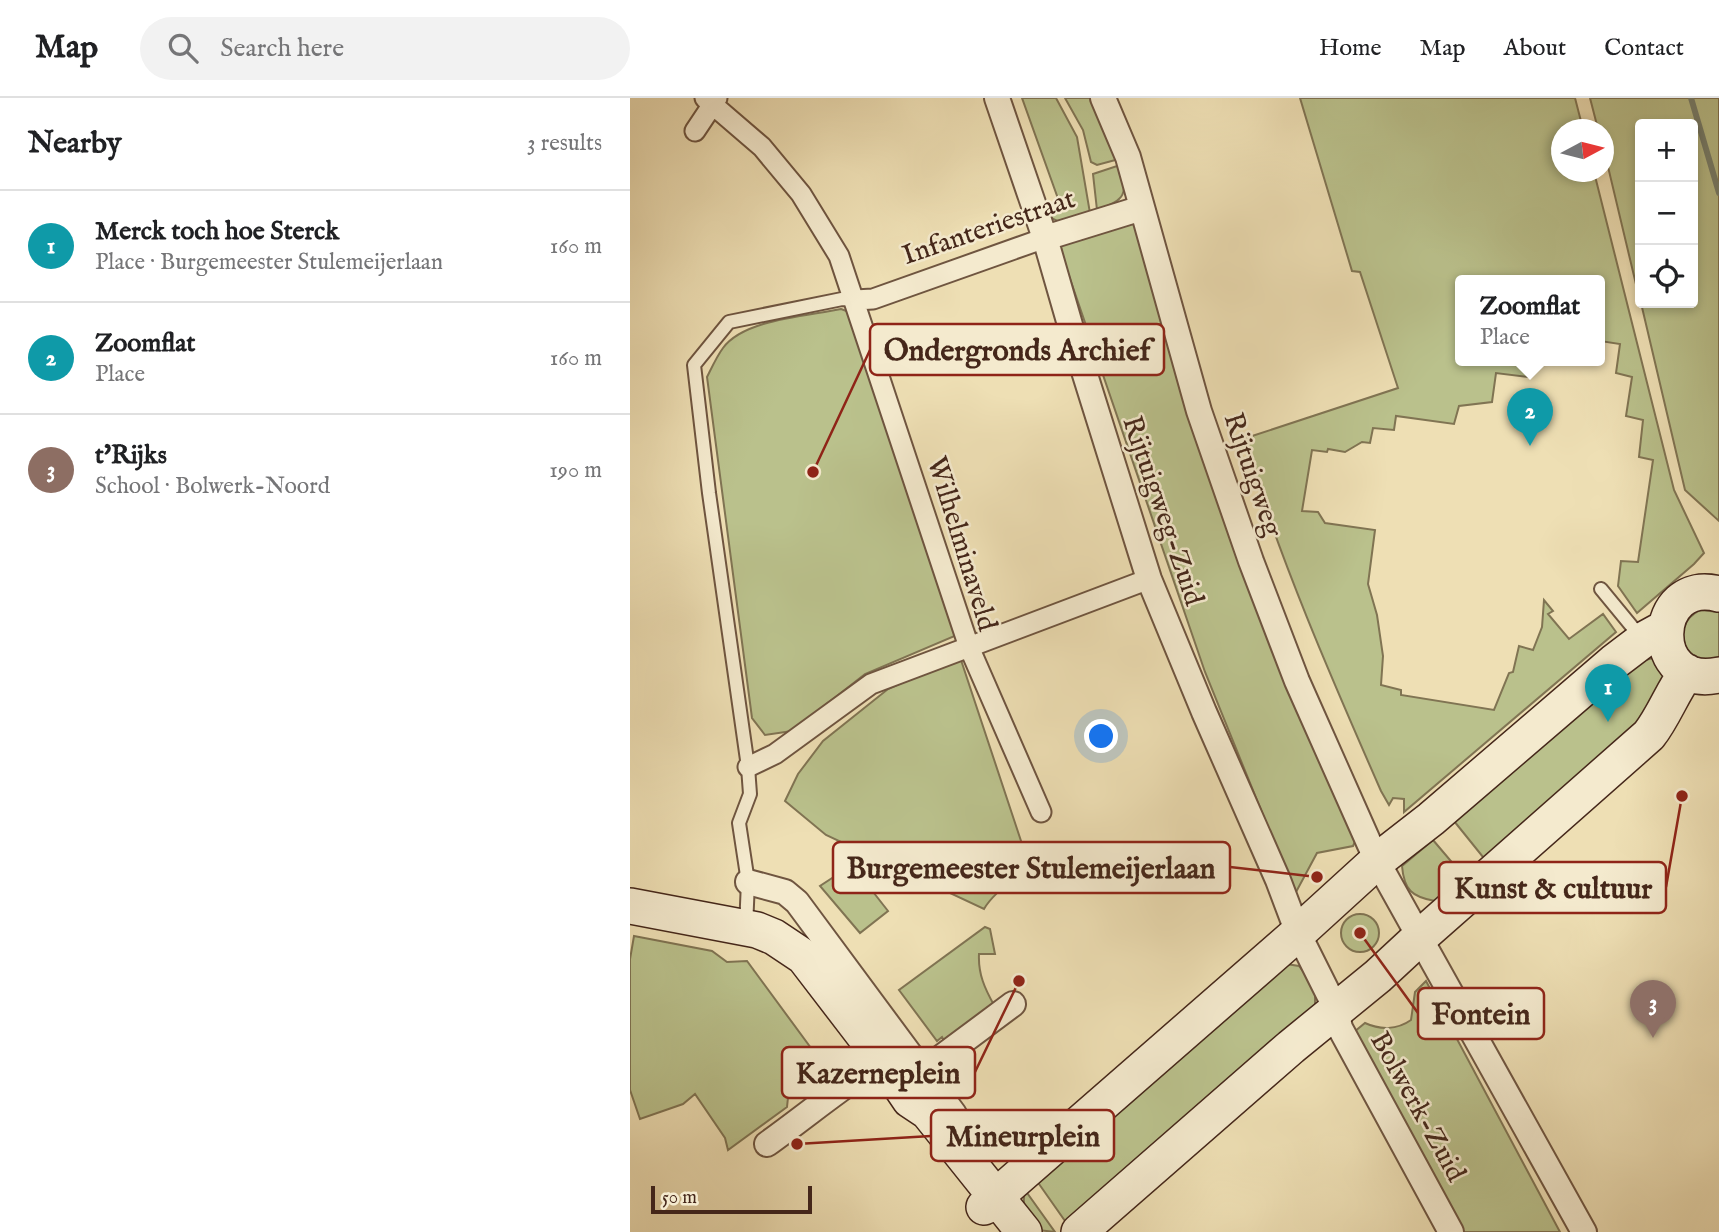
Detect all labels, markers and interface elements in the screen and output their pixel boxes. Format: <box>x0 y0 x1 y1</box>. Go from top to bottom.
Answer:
search box <box>140 17 630 80</box>
text: Map <box>35 27 98 69</box>
icon: search <box>164 29 202 67</box>
text: Search here <box>220 32 344 65</box>
text: Home <box>1319 33 1382 64</box>
text: Map <box>1420 33 1466 64</box>
text: About <box>1504 33 1566 64</box>
text: Contact <box>1604 33 1684 64</box>
north arrow <box>1551 119 1614 182</box>
map controls <box>1635 119 1698 308</box>
button: + <box>1635 119 1698 182</box>
text: Nearby <box>28 125 121 163</box>
text: 3 results <box>527 129 602 158</box>
street label: Infanteriestraat <box>898 182 1080 274</box>
button: − <box>1635 182 1698 245</box>
text: Merck toch hoe Sterck <box>95 215 339 248</box>
text: 1 <box>47 232 55 261</box>
text: 160 m <box>550 232 602 261</box>
button: locate <box>1635 245 1698 308</box>
text: Place · Burgemeester Stulemeijerlaan <box>95 248 443 277</box>
popup <box>1455 275 1605 366</box>
text: Zoomflat <box>1480 290 1580 323</box>
text: Place <box>1480 323 1530 352</box>
callout: Ondergronds Archief <box>870 324 1164 375</box>
text: Zoomflat <box>95 327 196 360</box>
text: Ondergronds Archief <box>884 333 1155 371</box>
text: 2 <box>46 344 56 373</box>
text: 160 m <box>550 344 602 373</box>
text: Place <box>95 360 145 389</box>
pin: 2 <box>1507 388 1553 446</box>
street label: Rijtuigweg <box>1214 408 1290 542</box>
street label: Rijtuigweg-Zuid <box>1113 412 1211 610</box>
text: t'Rijks <box>95 439 167 472</box>
street label: Wilhelminaveld <box>918 453 1004 636</box>
text: 3 <box>47 456 55 485</box>
text: 190 m <box>549 456 602 485</box>
text: School · Bolwerk-Noord <box>95 472 330 501</box>
pin: 1 <box>1585 664 1631 722</box>
your location <box>1084 719 1118 753</box>
callout: Burgemeester Stulemeijerlaan <box>833 842 1230 893</box>
text: Burgemeester Stulemeijerlaan <box>846 851 1216 889</box>
callout: Kunst & cultuur <box>1439 862 1666 913</box>
text: Kunst & cultuur <box>1454 871 1653 909</box>
pin: 3 <box>1630 980 1676 1038</box>
callout: Fontein <box>1418 988 1544 1039</box>
text: Fontein <box>1432 997 1530 1035</box>
street label: Bolwerk-Zuid <box>1361 1026 1473 1188</box>
callout: Kazerneplein <box>782 1047 975 1098</box>
text: Kazerneplein <box>795 1056 961 1094</box>
callout: Mineurplein <box>931 1110 1114 1161</box>
text: Mineurplein <box>946 1119 1100 1157</box>
scale bar <box>651 1183 812 1215</box>
text: 50 m <box>662 1186 697 1210</box>

